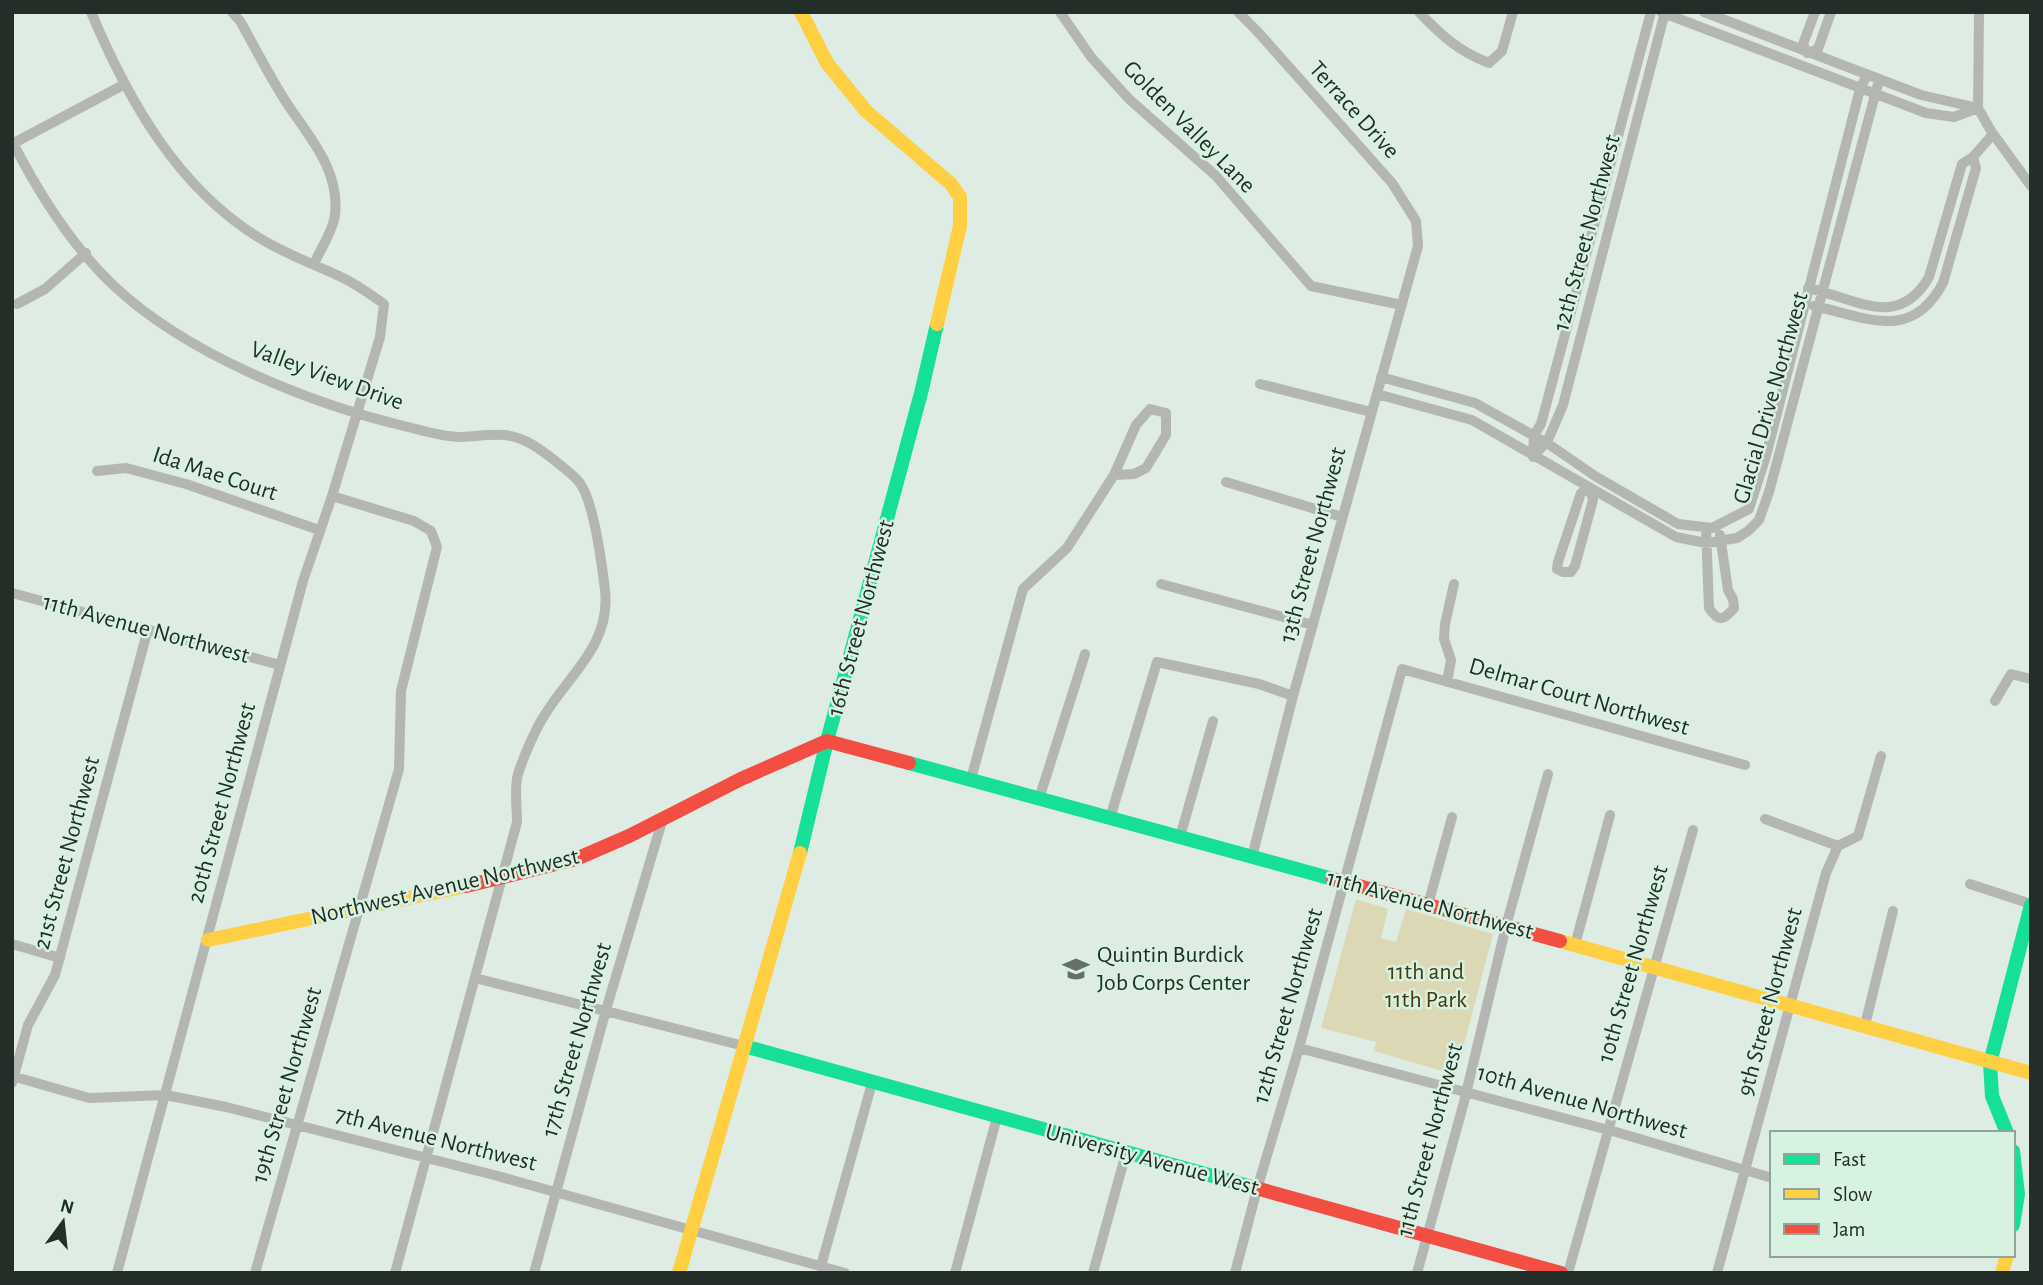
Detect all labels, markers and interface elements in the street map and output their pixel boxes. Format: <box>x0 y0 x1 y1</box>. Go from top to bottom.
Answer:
street label: Golden Valley Lane <box>1118 56 1260 198</box>
street label: Terrace Drive <box>1304 57 1404 163</box>
street label: 12th Street Northwest <box>1549 132 1625 334</box>
street label: Glacial Drive Northwest <box>1729 289 1813 507</box>
street label: Valley View Drive <box>247 337 407 415</box>
street label: Ida Mae Court <box>150 443 281 506</box>
street label: 13th Street Northwest <box>1275 444 1351 645</box>
street label: 16th Street Northwest <box>823 517 899 719</box>
street label: 11th Avenue Northwest <box>40 590 252 668</box>
street label: Delmar Court Northwest <box>1466 654 1692 740</box>
street label: 20th Street Northwest <box>184 700 260 906</box>
street label: 21st Street Northwest <box>30 754 104 952</box>
street label: Northwest Avenue Northwest <box>309 844 582 930</box>
street label: 10th Street Northwest <box>1593 862 1673 1065</box>
street label: 11th Avenue Northwest <box>1324 866 1536 944</box>
street label: 12th Street Northwest <box>1249 905 1327 1106</box>
street label: 9th Street Northwest <box>1733 905 1807 1099</box>
street label: 17th Street Northwest <box>538 940 616 1140</box>
place label: Quintin Burdick Job Corps Center <box>1097 943 1250 995</box>
school or university icon: Quintin Burdick Job Corps Center <box>1061 954 1091 984</box>
park label: 11th and 11th Park <box>1385 960 1467 1012</box>
street label: 19th Street Northwest <box>248 984 327 1186</box>
street label: 11th Street Northwest <box>1393 1040 1467 1239</box>
street label: 10th Avenue Northwest <box>1474 1061 1690 1144</box>
street label: 7th Avenue Northwest <box>333 1102 539 1176</box>
street label: University Avenue West <box>1043 1120 1262 1200</box>
legend <box>1770 1131 2015 1257</box>
text: Fast <box>1833 1149 1866 1170</box>
text: Slow <box>1833 1184 1872 1205</box>
north arrow <box>28 1187 98 1257</box>
text: N <box>58 1196 76 1218</box>
text: Jam <box>1833 1219 1865 1240</box>

